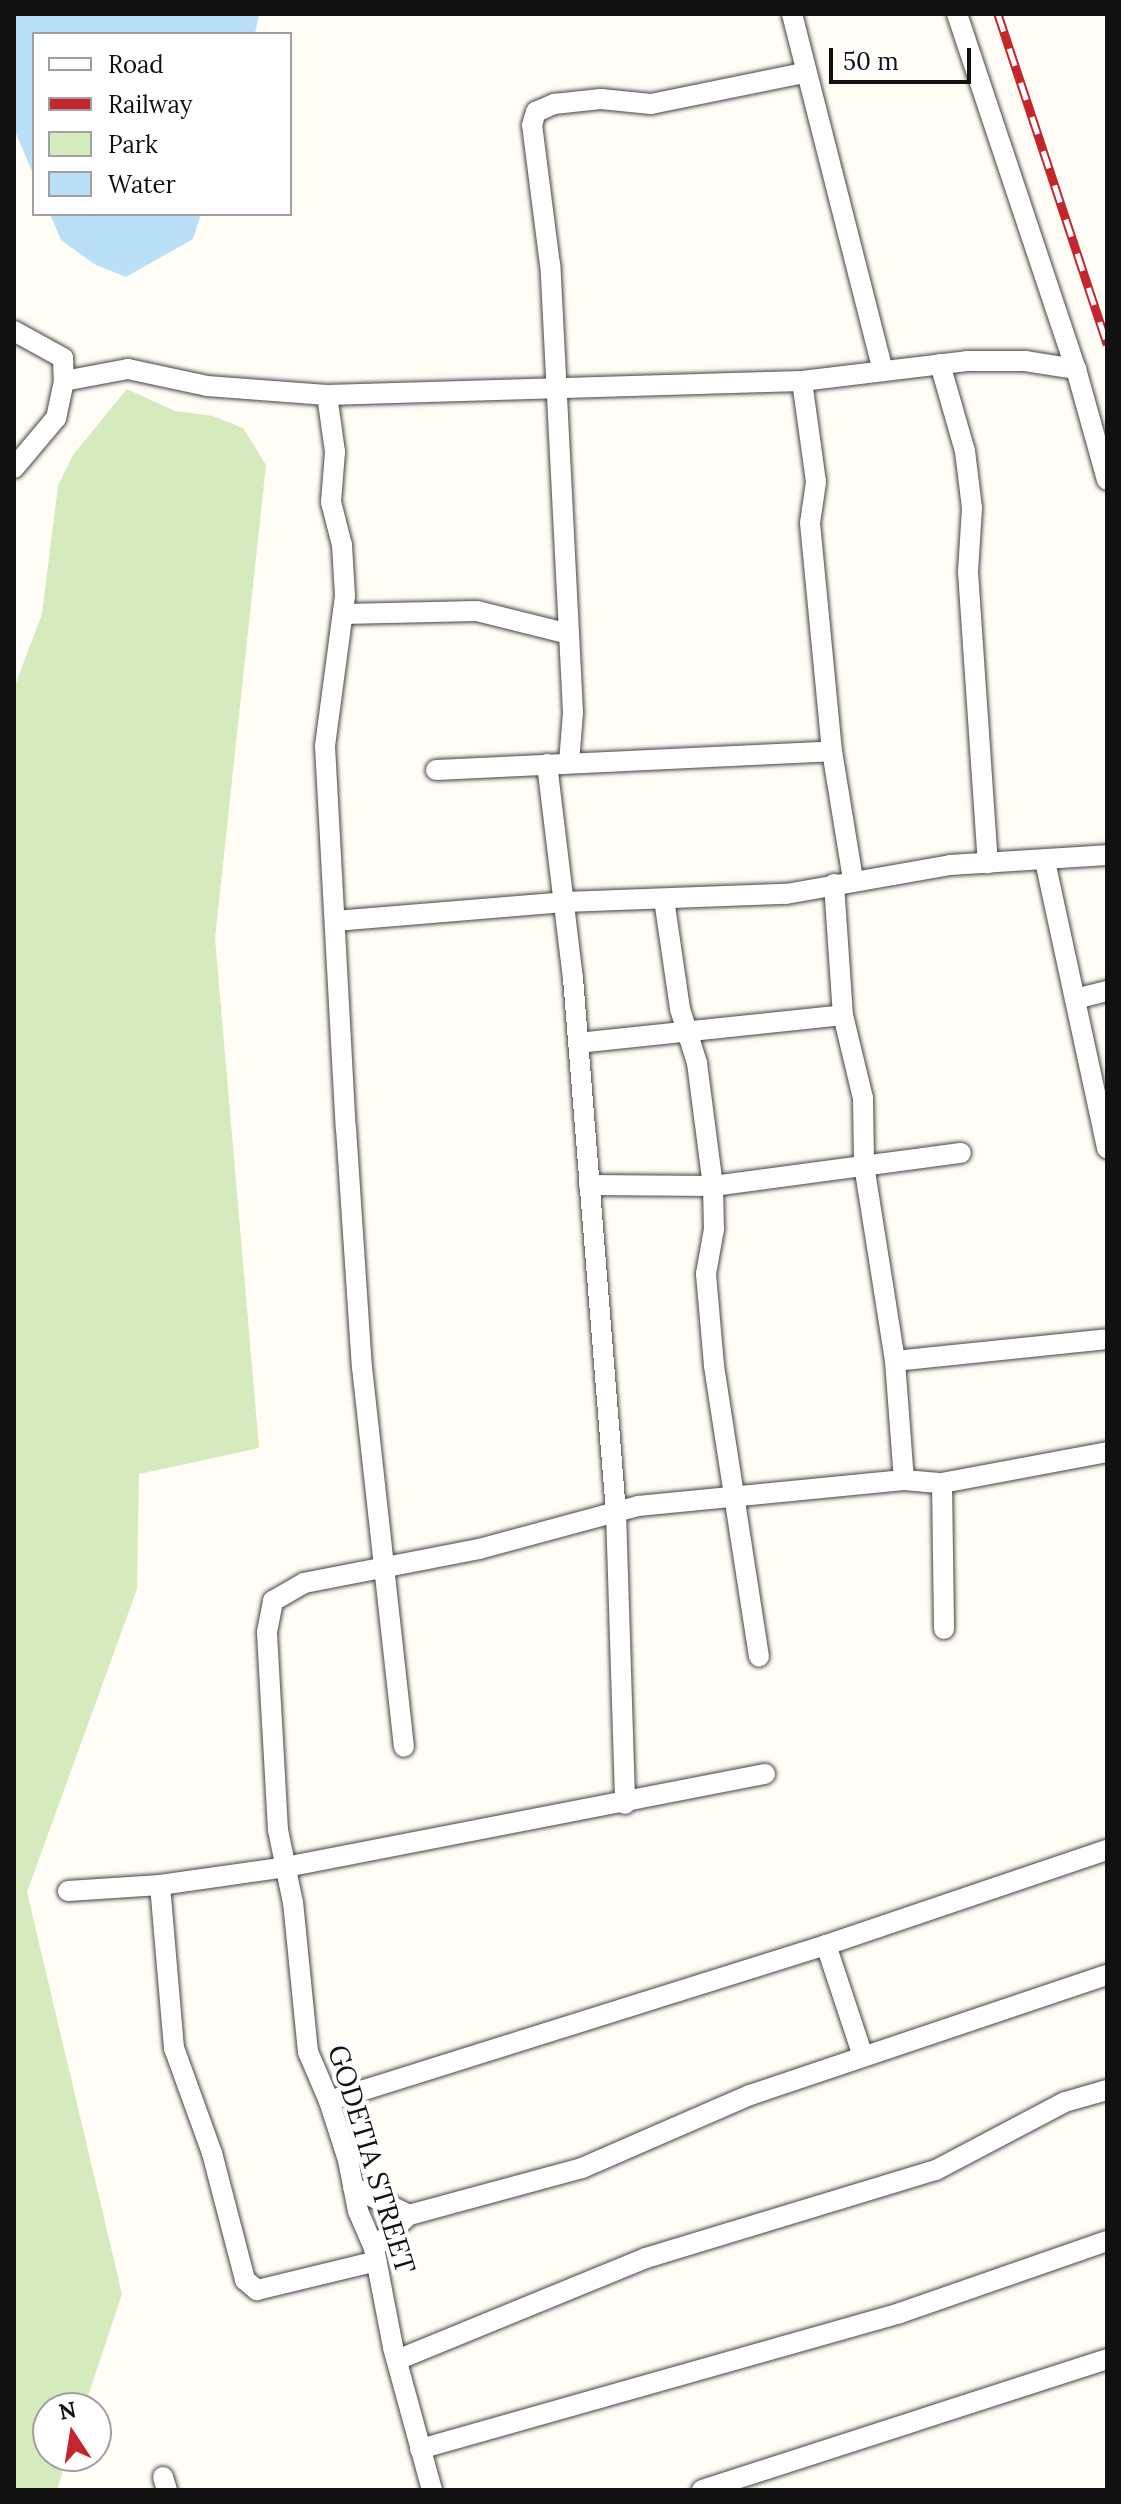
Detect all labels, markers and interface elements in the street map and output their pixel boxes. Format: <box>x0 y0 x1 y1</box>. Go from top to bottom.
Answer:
legend <box>32 32 292 216</box>
scale bar <box>833 32 975 82</box>
text: 50 m <box>843 46 899 77</box>
text: Road <box>108 49 164 80</box>
text: Railway <box>108 89 192 120</box>
text: Park <box>108 129 158 160</box>
text: Water <box>108 169 176 200</box>
street label: GODETIA STREET <box>321 2041 423 2277</box>
north arrow <box>32 2392 112 2472</box>
text: N <box>56 2395 79 2426</box>

